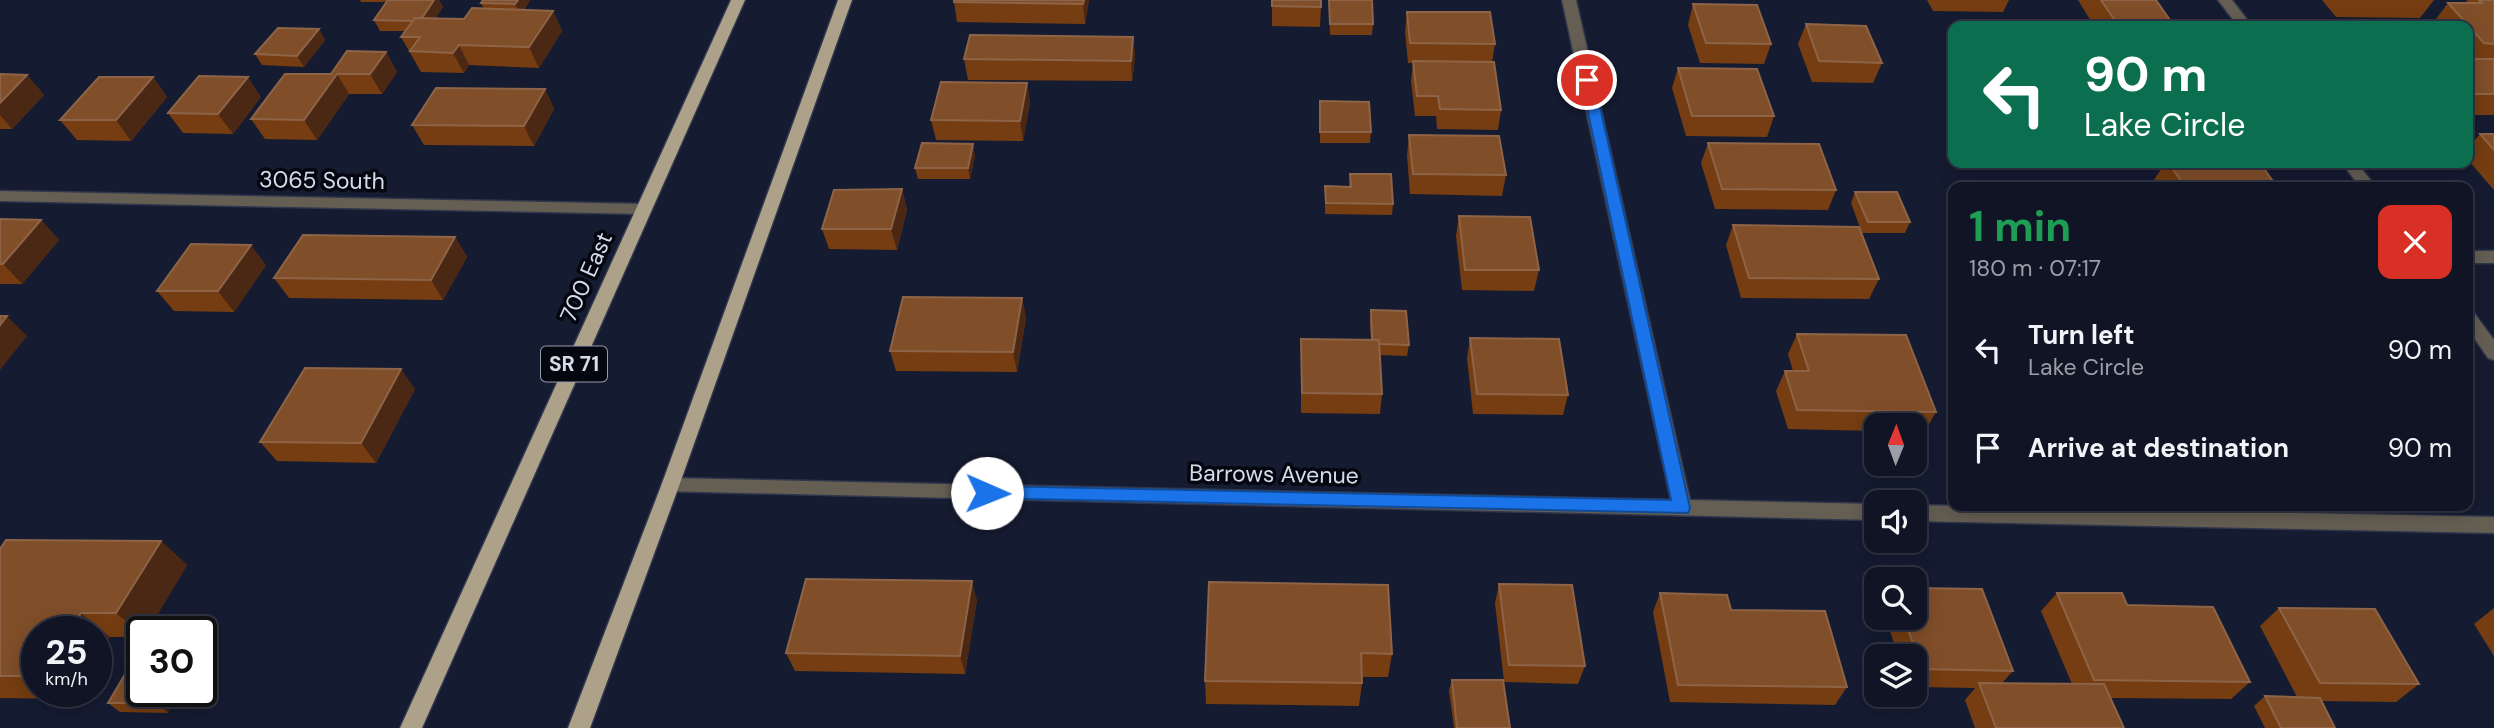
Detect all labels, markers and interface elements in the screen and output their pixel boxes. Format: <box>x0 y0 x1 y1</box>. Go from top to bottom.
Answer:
text: 90 m <box>2084 42 2207 106</box>
icon: left <box>1969 49 2060 140</box>
pin <box>1557 50 1617 110</box>
icon: arrive <box>1568 61 1606 99</box>
text: Lake Circle <box>2084 104 2245 146</box>
street label: 3065 South <box>259 164 385 196</box>
text: 1 min <box>1969 199 2071 254</box>
button: close <box>2378 205 2452 279</box>
street label: 700 East <box>553 227 619 327</box>
text: 180 m · 07:17 <box>1969 253 2101 283</box>
text: Turn left <box>2028 318 2135 352</box>
icon: left <box>1969 331 2007 369</box>
text: 90 m <box>2388 333 2452 367</box>
road number: SR 71 <box>541 346 607 382</box>
text: Lake Circle <box>2028 352 2144 382</box>
north arrow <box>1864 413 1927 476</box>
map controls <box>1864 413 1927 707</box>
icon: arrive <box>1969 429 2007 467</box>
text: Arrive at destination <box>2028 431 2289 465</box>
text: 90 m <box>2388 431 2452 465</box>
position arrow <box>950 456 1024 530</box>
street label: Barrows Avenue <box>1189 458 1359 490</box>
button: sound <box>1864 490 1927 553</box>
button: search <box>1864 567 1927 630</box>
speed limit sign: 30 <box>126 616 217 707</box>
text: 25 <box>46 629 87 675</box>
button: layers <box>1864 644 1927 707</box>
text: km/h <box>45 667 88 691</box>

